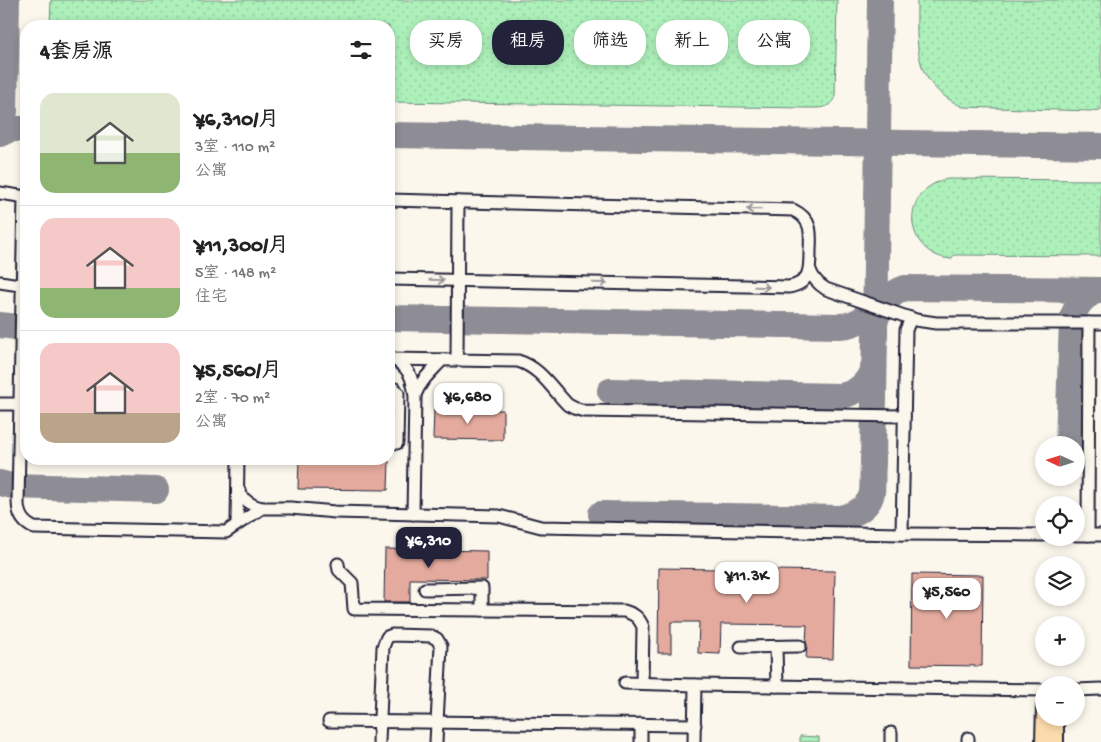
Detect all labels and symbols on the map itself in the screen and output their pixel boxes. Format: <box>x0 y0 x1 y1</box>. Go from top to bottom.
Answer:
one-way arrow <box>746 204 762 214</box>
one-way arrow <box>429 275 445 285</box>
one-way arrow <box>592 278 608 288</box>
one-way arrow <box>754 282 770 291</box>
pin: ¥6,680 <box>427 382 509 425</box>
north arrow <box>1035 436 1085 486</box>
pin: ¥6,310 <box>388 526 470 569</box>
pin: ¥11.3K <box>706 562 788 604</box>
pin: ¥5,560 <box>906 578 988 620</box>

